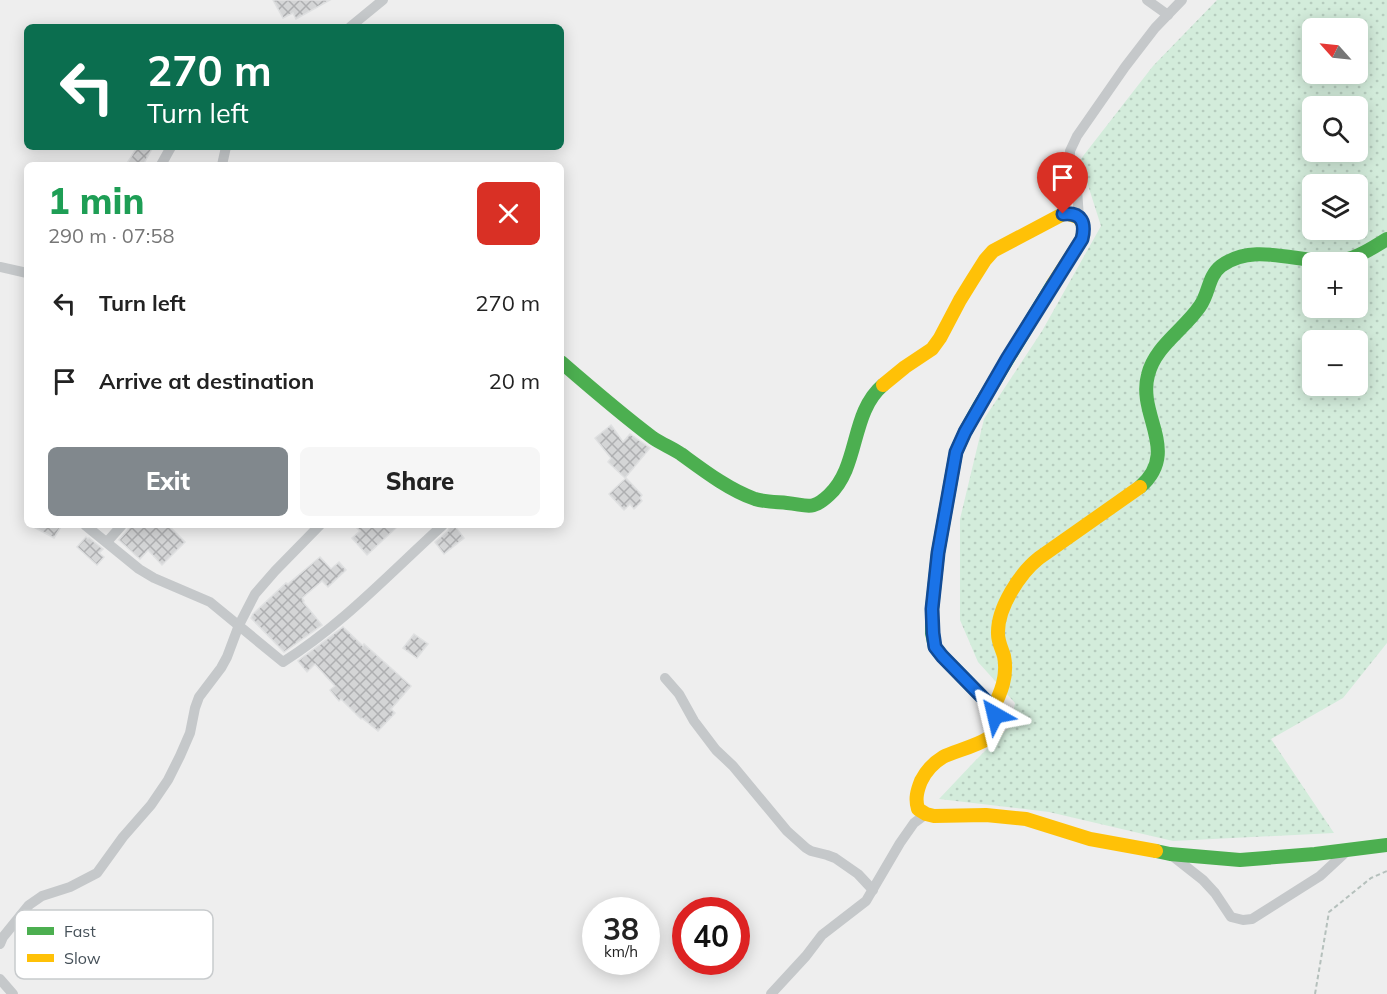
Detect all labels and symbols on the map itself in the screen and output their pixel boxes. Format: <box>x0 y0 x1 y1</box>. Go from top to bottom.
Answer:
north arrow <box>1302 18 1368 84</box>
pin <box>1037 152 1088 214</box>
position arrow <box>963 683 1027 747</box>
speed limit sign: 40 <box>672 897 750 975</box>
legend <box>15 910 213 979</box>
text: Fast <box>64 921 96 941</box>
text: Slow <box>64 948 101 968</box>

